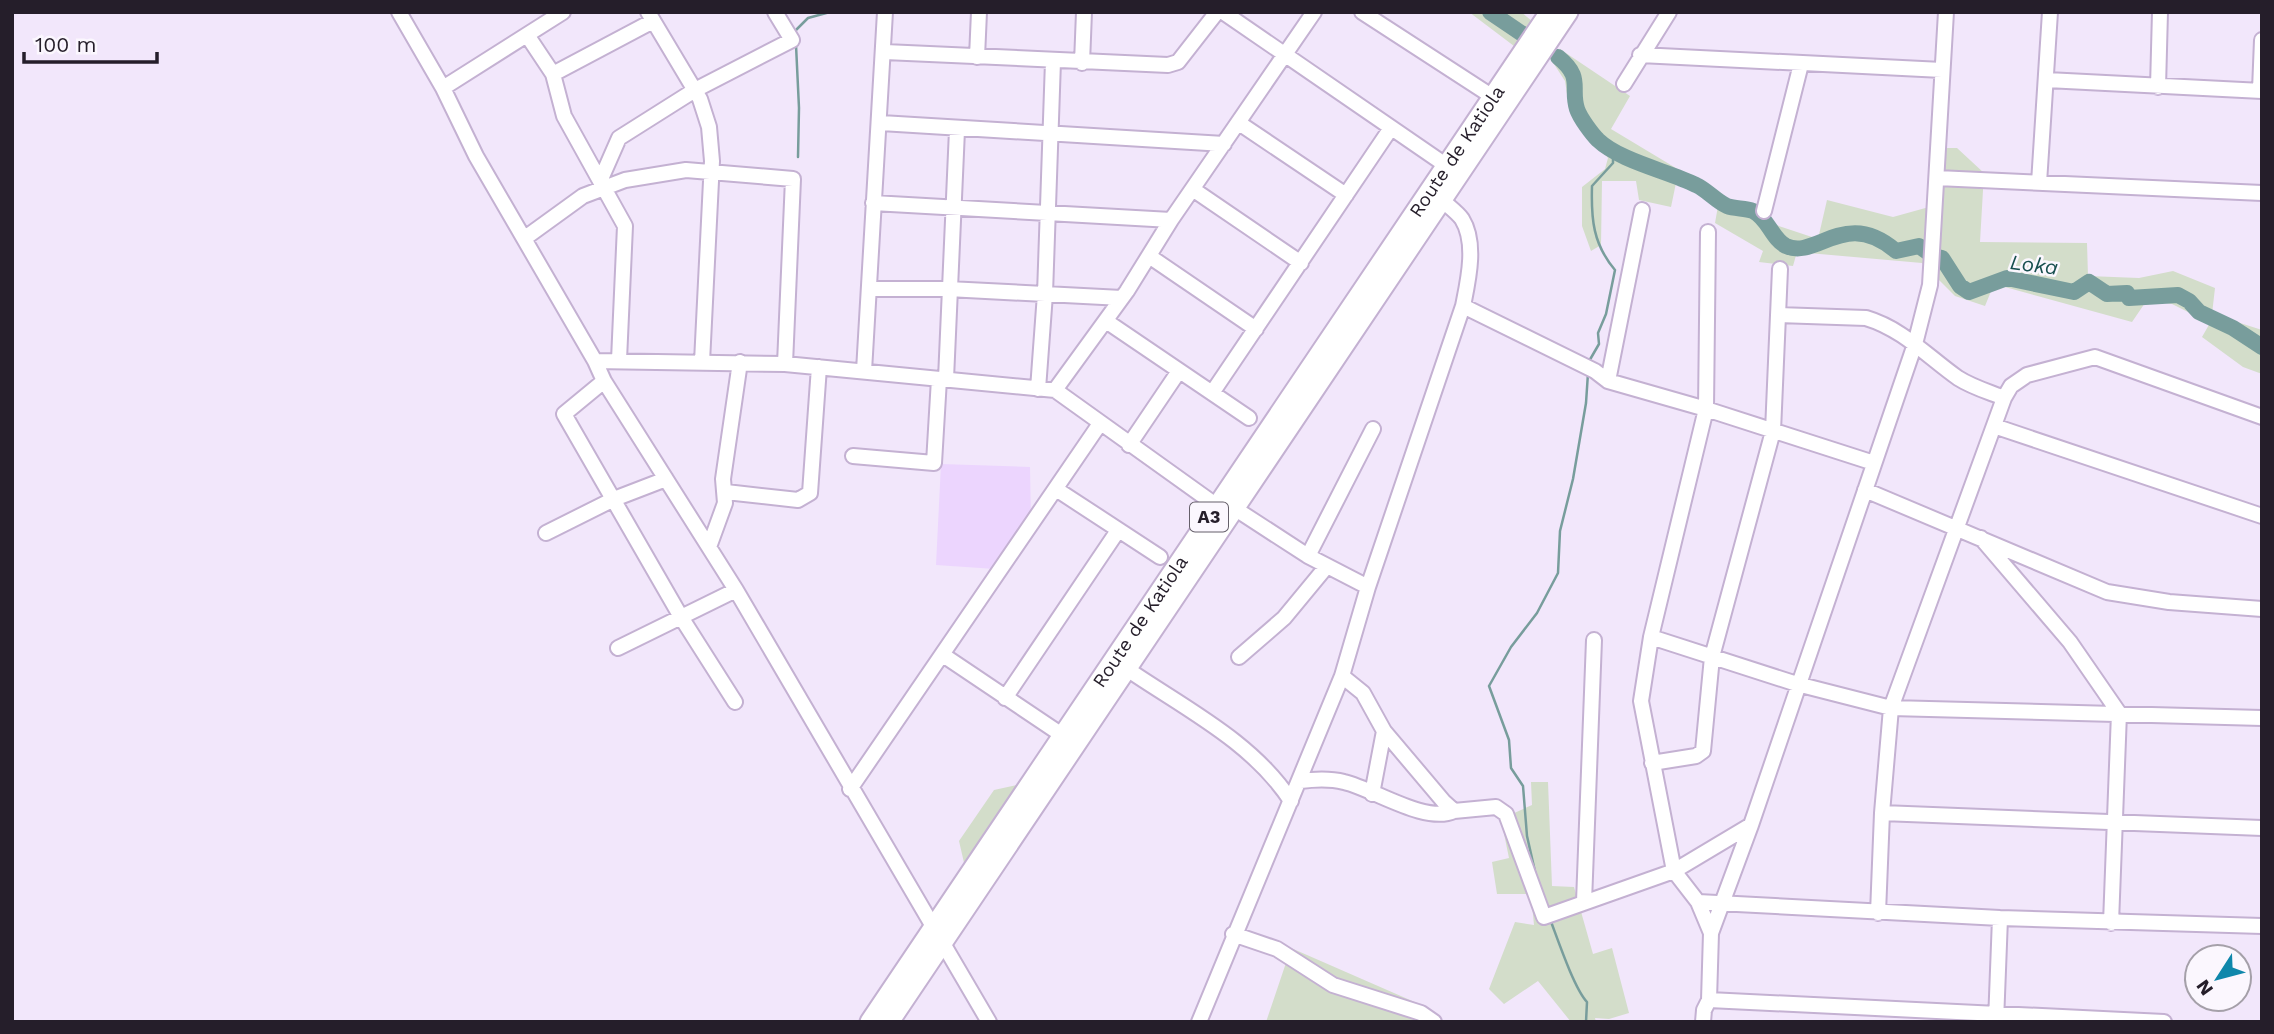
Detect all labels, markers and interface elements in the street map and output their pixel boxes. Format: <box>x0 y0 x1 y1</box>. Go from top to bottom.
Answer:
scale bar <box>24 21 158 65</box>
text: 100 m <box>35 32 97 57</box>
street label: Route de Katiola <box>1404 81 1509 222</box>
water label: Loka <box>2009 249 2060 280</box>
road number: A3 <box>1190 503 1228 532</box>
street label: Route de Katiola <box>1088 551 1193 692</box>
north arrow <box>2183 943 2253 1013</box>
text: N <box>2191 975 2218 1000</box>

